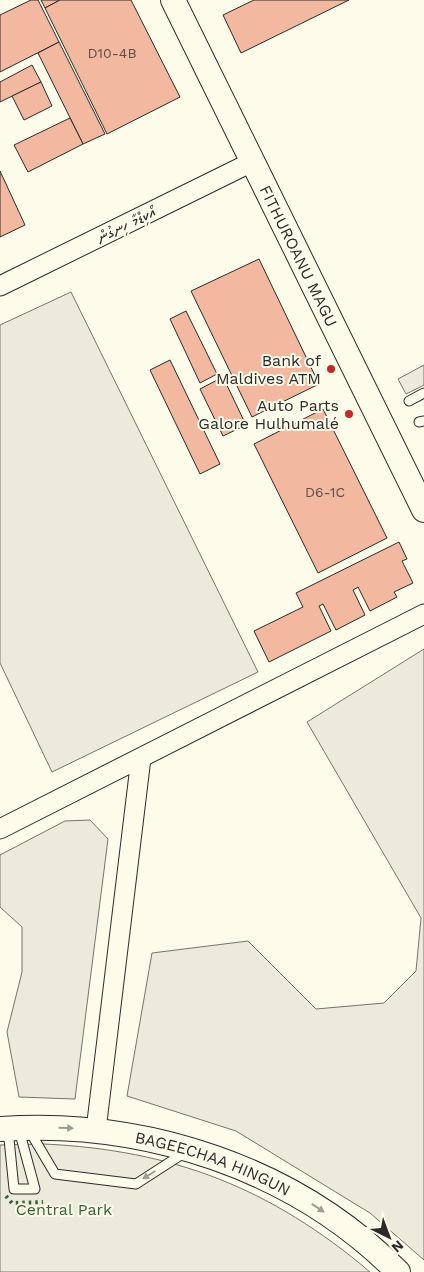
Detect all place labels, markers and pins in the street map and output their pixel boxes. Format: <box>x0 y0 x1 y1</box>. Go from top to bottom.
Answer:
place label: Bank of Maldives ATM <box>216 351 322 388</box>
marker: Bank of Maldives ATM <box>325 363 337 375</box>
place label: Auto Parts Galore Hulhumalé <box>198 396 339 433</box>
marker: Auto Parts Galore Hulhumalé <box>343 408 355 420</box>

